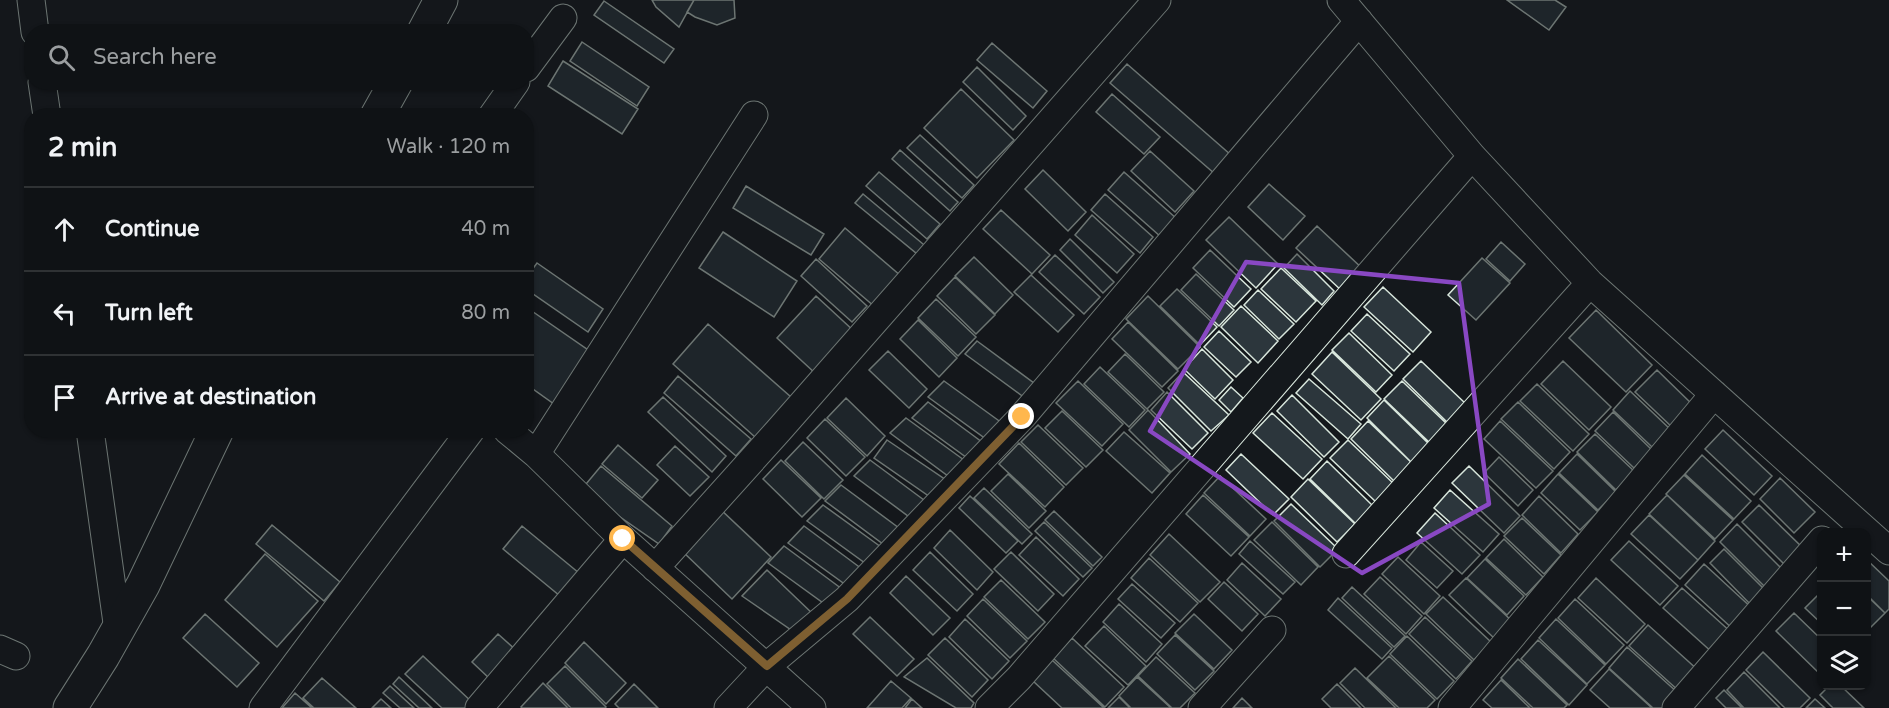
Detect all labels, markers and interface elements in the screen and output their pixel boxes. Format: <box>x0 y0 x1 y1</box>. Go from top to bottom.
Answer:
search box <box>24 24 534 90</box>
icon: search <box>45 41 78 74</box>
text: Search here <box>93 44 217 70</box>
text: 2 min <box>48 132 117 163</box>
text: Walk · 120 m <box>387 135 510 159</box>
icon: ahead <box>48 213 81 246</box>
text: Continue <box>105 216 200 242</box>
text: 40 m <box>461 217 510 241</box>
icon: left <box>48 297 81 330</box>
text: Turn left <box>105 300 193 326</box>
text: 80 m <box>461 301 510 325</box>
icon: arrive <box>48 381 81 414</box>
text: Arrive at destination <box>105 384 316 410</box>
route end <box>1008 403 1034 429</box>
route start <box>609 525 635 551</box>
map controls <box>1817 528 1871 690</box>
button: + <box>1817 528 1871 582</box>
button: − <box>1817 582 1871 636</box>
button: layers <box>1817 636 1871 690</box>

